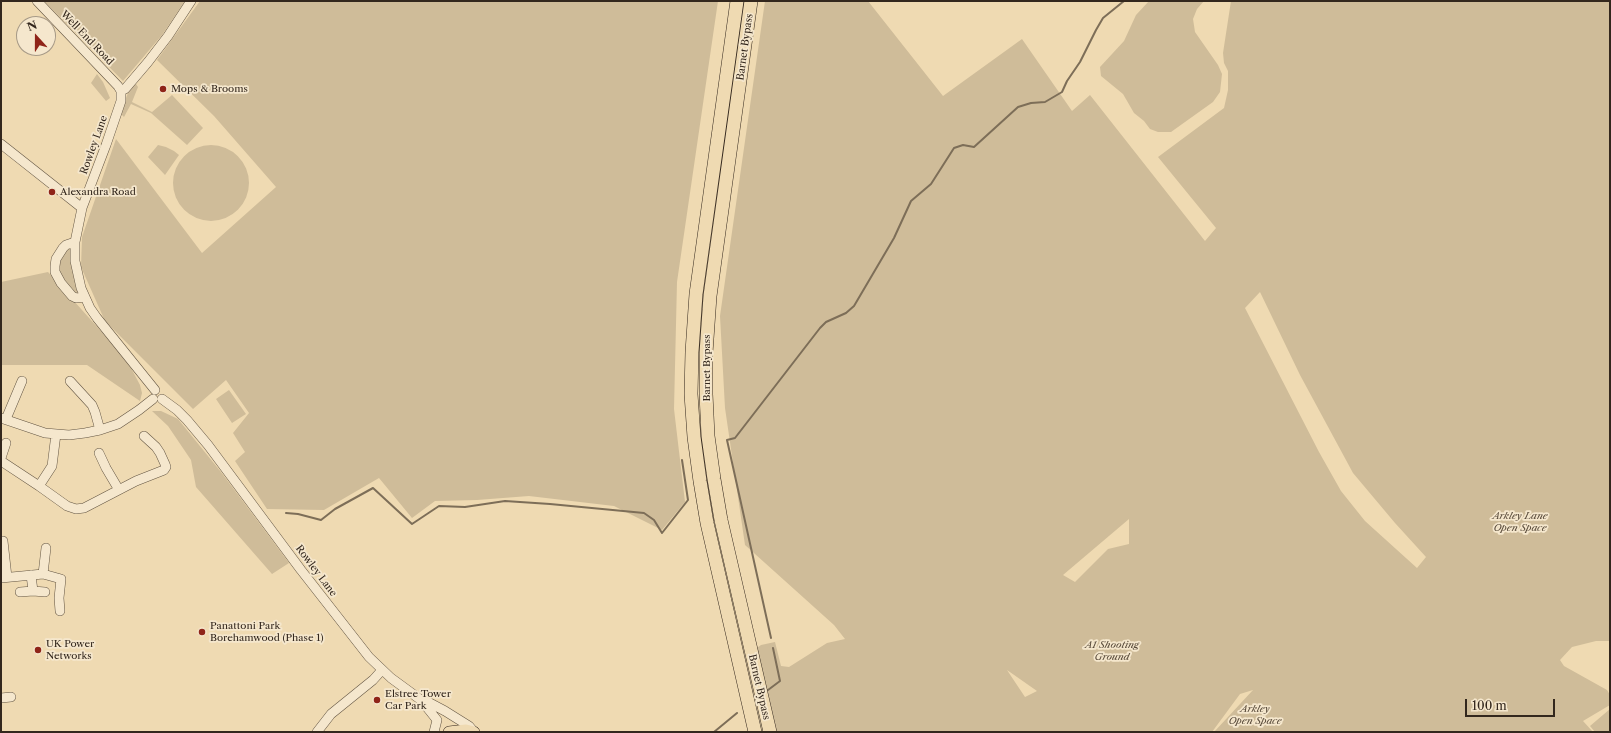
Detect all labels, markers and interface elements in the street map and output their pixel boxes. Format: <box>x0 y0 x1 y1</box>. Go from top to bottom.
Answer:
street label: Well End Road <box>58 8 116 68</box>
street label: Barnet Bypass <box>734 13 756 81</box>
north arrow <box>16 16 56 56</box>
text: N <box>25 17 39 34</box>
place label: Mops & Brooms <box>171 83 248 95</box>
marker: Mops & Brooms <box>158 84 168 94</box>
street label: Rowley Lane <box>78 114 110 176</box>
place label: Alexandra Road <box>60 186 136 198</box>
marker: Alexandra Road <box>47 187 57 197</box>
street label: Barnet Bypass <box>701 334 713 402</box>
park label: Arkley Lane Open Space <box>1492 510 1548 534</box>
street label: Rowley Lane <box>293 543 339 599</box>
place label: Panattoni Park Borehamwood (Phase 1) <box>210 620 323 644</box>
marker: Panattoni Park Borehamwood (Phase 1) <box>197 627 207 637</box>
place label: UK Power Networks <box>46 638 94 662</box>
park label: A1 Shooting Ground <box>1085 639 1139 662</box>
marker: UK Power Networks <box>33 645 43 655</box>
street label: Barnet Bypass <box>746 653 772 721</box>
place label: Elstree Tower Car Park <box>385 688 451 712</box>
scale bar <box>1467 691 1557 717</box>
marker: Elstree Tower Car Park <box>372 695 382 705</box>
text: 100 m <box>1472 698 1507 713</box>
park label: Arkley Open Space <box>1228 703 1282 726</box>

